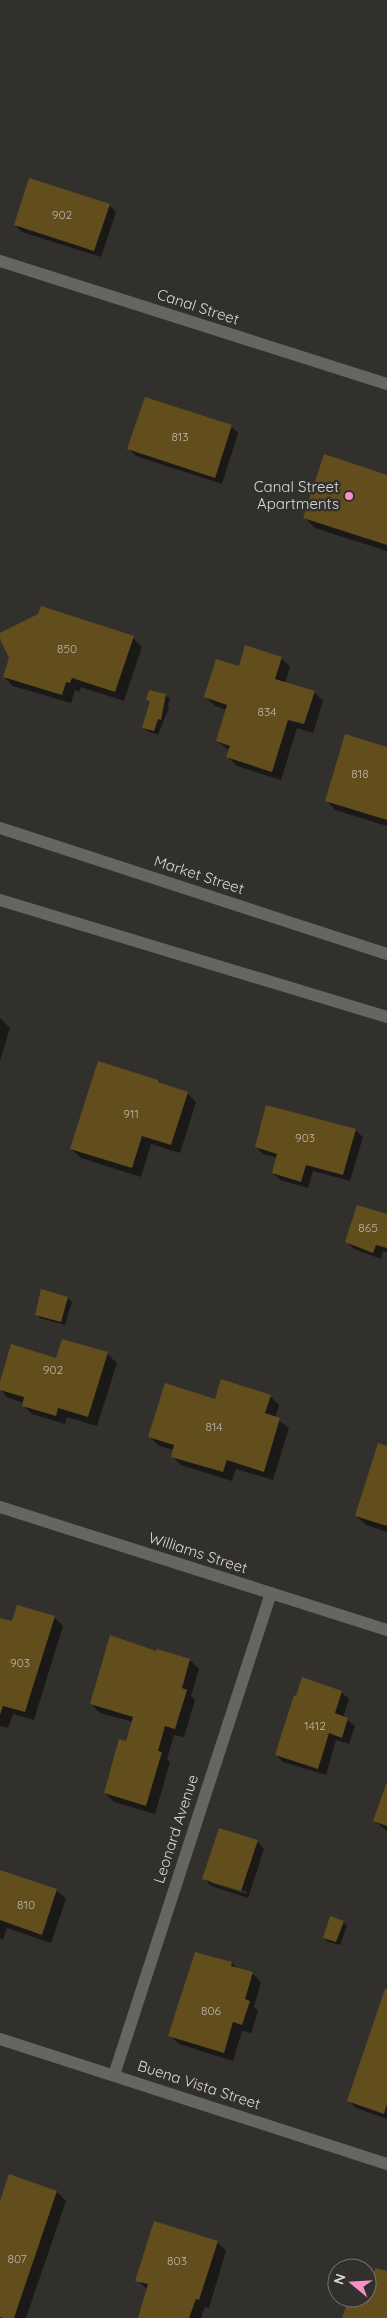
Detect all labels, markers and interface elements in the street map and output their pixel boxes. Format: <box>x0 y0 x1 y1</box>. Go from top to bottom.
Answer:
house number: 902 <box>52 207 73 222</box>
street label: Canal Street <box>155 284 242 329</box>
house number: 813 <box>171 429 189 444</box>
place label: Canal Street Apartments <box>254 477 339 513</box>
marker: Canal Street Apartments <box>343 490 355 502</box>
house number: 850 <box>57 641 77 656</box>
house number: 834 <box>257 704 277 719</box>
house number: 818 <box>351 766 369 781</box>
street label: Market Street <box>152 851 247 898</box>
house number: 911 <box>123 1106 139 1121</box>
house number: 903 <box>295 1130 315 1145</box>
house number: 865 <box>358 1220 378 1235</box>
house number: 902 <box>43 1362 64 1377</box>
house number: 814 <box>205 1419 223 1434</box>
street label: Williams Street <box>146 1528 250 1577</box>
house number: 903 <box>10 1655 30 1670</box>
house number: 1412 <box>304 1718 326 1733</box>
street label: Leonard Avenue <box>149 1772 202 1886</box>
house number: 810 <box>17 1897 35 1912</box>
house number: 806 <box>201 2003 222 2018</box>
street label: Buena Vista Street <box>135 2056 263 2113</box>
house number: 807 <box>7 2251 27 2266</box>
house number: 803 <box>167 2253 187 2268</box>
north arrow <box>327 2258 377 2308</box>
text: N <box>329 2271 350 2287</box>

